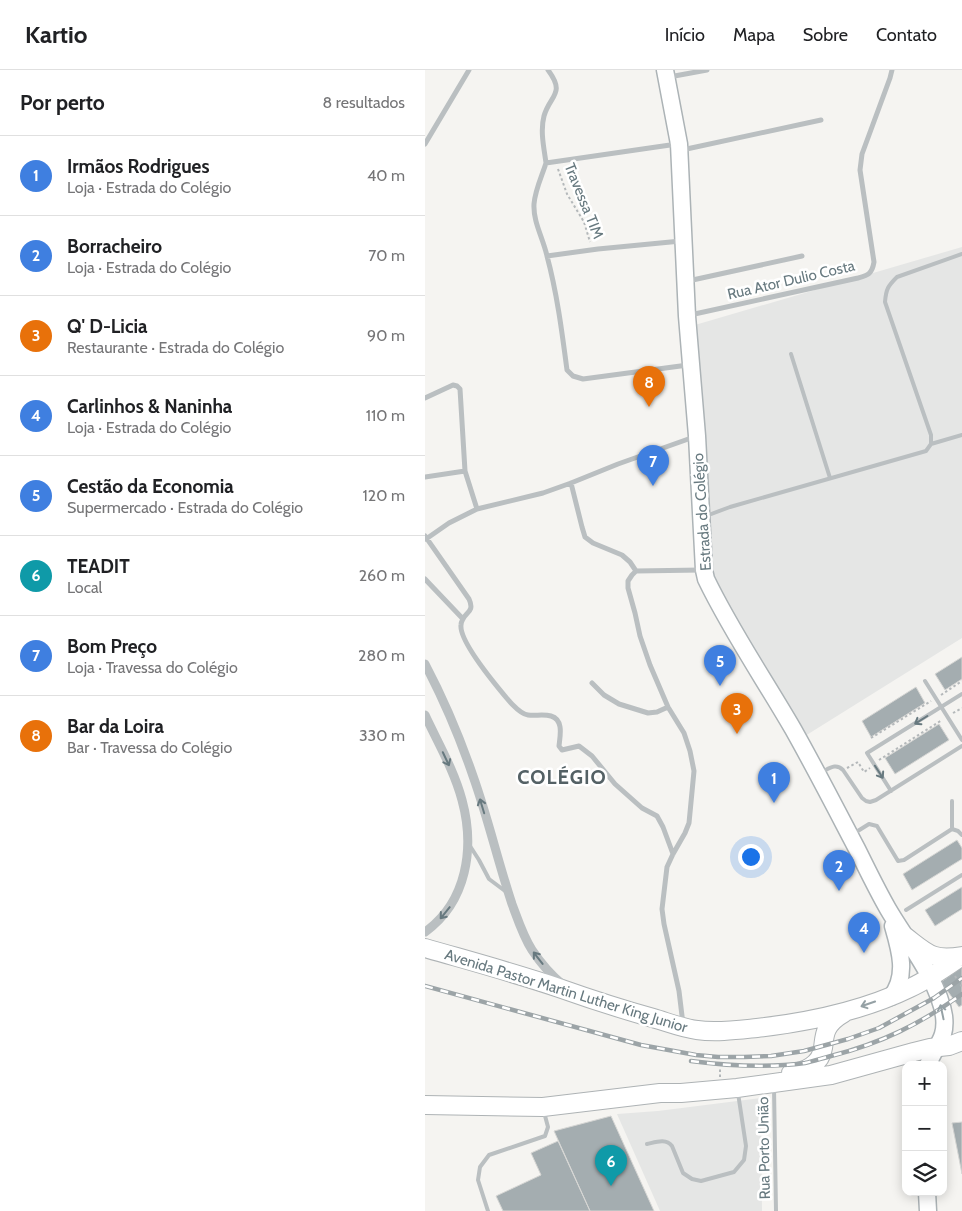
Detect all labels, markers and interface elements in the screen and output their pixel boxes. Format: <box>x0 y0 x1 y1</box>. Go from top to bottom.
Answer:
text: Kartio <box>25 20 88 49</box>
text: Início <box>665 24 705 46</box>
text: Mapa <box>733 24 775 46</box>
text: Sobre <box>803 24 848 46</box>
text: Contato <box>876 24 937 46</box>
text: Por perto <box>20 90 105 115</box>
text: 8 resultados <box>323 93 405 112</box>
text: Irmãos Rodrigues <box>67 155 209 178</box>
street label: Travessa TIM <box>561 160 607 242</box>
text: 1 <box>33 166 39 185</box>
text: 40 m <box>367 166 405 185</box>
text: Loja · Estrada do Colégio <box>67 178 231 197</box>
text: Borracheiro <box>67 235 162 258</box>
text: 2 <box>32 246 40 265</box>
text: 70 m <box>368 246 405 265</box>
street label: Rua Ator Dulio Costa <box>726 256 857 303</box>
text: Loja · Estrada do Colégio <box>67 258 231 277</box>
text: Q' D-Licia <box>67 315 148 338</box>
text: 3 <box>32 326 40 345</box>
text: 90 m <box>367 326 405 345</box>
text: Restaurante · Estrada do Colégio <box>67 338 284 357</box>
pin: 8 <box>633 366 665 407</box>
text: Carlinhos & Naninha <box>67 395 232 418</box>
text: 4 <box>31 406 41 425</box>
text: 110 m <box>366 406 405 425</box>
text: Loja · Estrada do Colégio <box>67 418 231 437</box>
pin: 7 <box>637 445 669 486</box>
street label: Estrada do Colégio <box>689 453 715 571</box>
text: Cestão da Economia <box>67 475 234 498</box>
text: 5 <box>32 486 40 505</box>
text: 120 m <box>363 486 405 505</box>
text: Supermercado · Estrada do Colégio <box>67 498 303 517</box>
text: TEADIT <box>67 555 130 578</box>
text: 6 <box>32 566 41 585</box>
text: 260 m <box>359 566 405 585</box>
text: Local <box>67 578 102 597</box>
text: Bom Preço <box>67 635 157 658</box>
pin: 5 <box>704 645 736 686</box>
text: 7 <box>32 646 40 665</box>
text: 280 m <box>358 646 405 665</box>
text: Loja · Travessa do Colégio <box>67 658 238 677</box>
pin: 3 <box>721 693 753 734</box>
text: Bar da Loira <box>67 715 164 738</box>
one-way arrow <box>914 715 928 725</box>
text: 8 <box>31 726 41 745</box>
text: 330 m <box>359 726 405 745</box>
text: Bar · Travessa do Colégio <box>67 738 232 757</box>
one-way arrow <box>441 751 451 766</box>
pin: 1 <box>758 762 790 803</box>
district label: COLÉGIO <box>517 765 607 789</box>
one-way arrow <box>874 765 884 779</box>
one-way arrow <box>477 798 487 814</box>
your location <box>738 844 764 870</box>
pin: 2 <box>823 850 855 891</box>
one-way arrow <box>440 906 451 919</box>
pin: 4 <box>848 912 880 953</box>
street label: Avenida Pastor Martin Luther King Junior <box>442 945 690 1037</box>
one-way arrow <box>532 952 543 965</box>
one-way arrow <box>861 1000 877 1010</box>
one-way arrow <box>937 1005 946 1021</box>
map controls <box>902 1061 947 1196</box>
button: + <box>902 1061 947 1106</box>
street label: Rua Porto União <box>754 1096 774 1200</box>
button: − <box>902 1106 947 1151</box>
pin: 6 <box>595 1145 627 1186</box>
button: layers <box>902 1151 947 1196</box>

